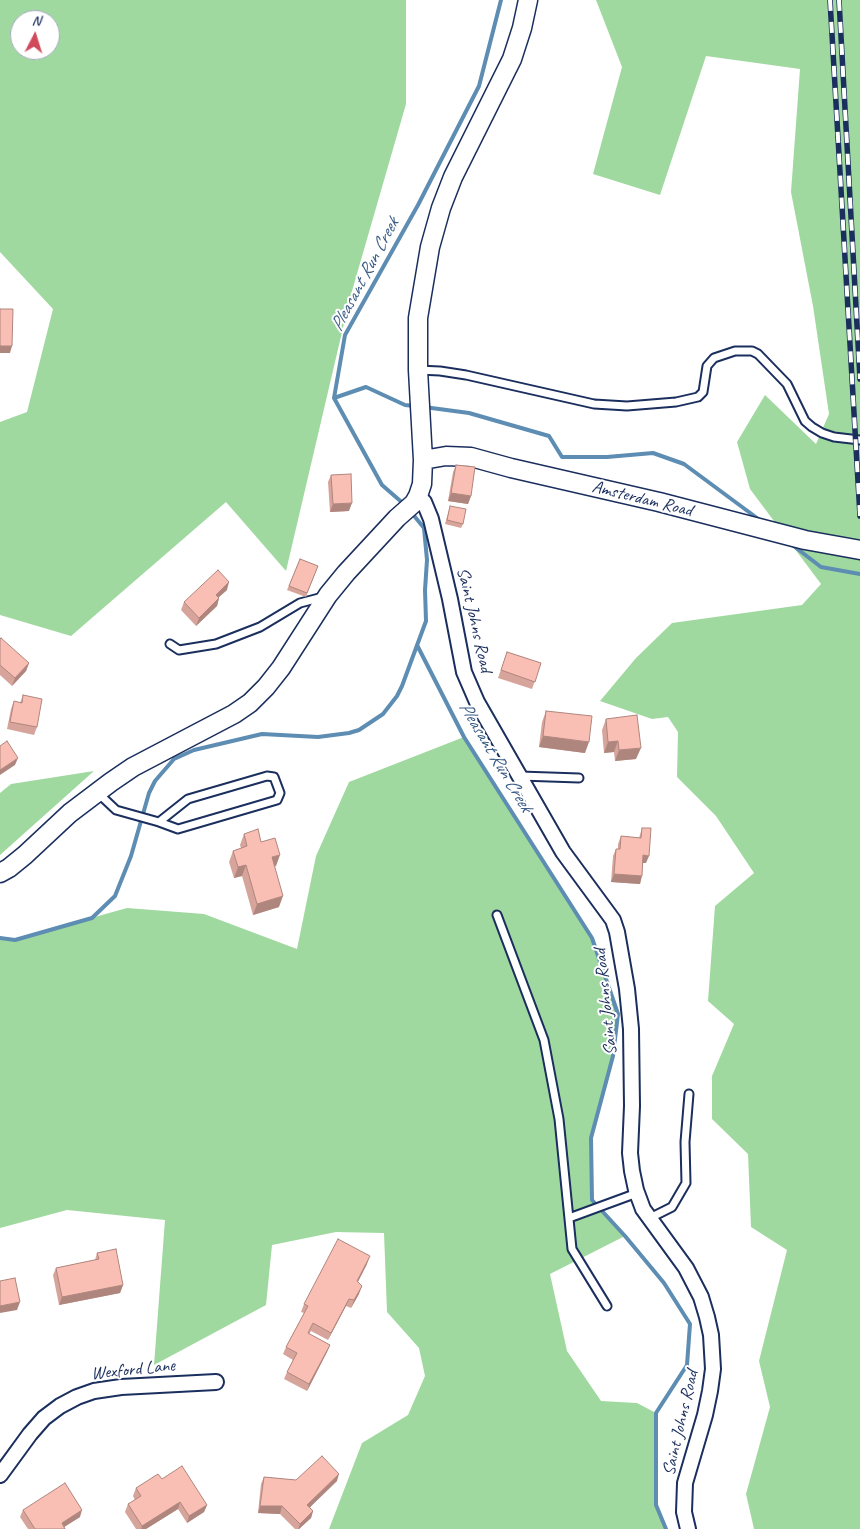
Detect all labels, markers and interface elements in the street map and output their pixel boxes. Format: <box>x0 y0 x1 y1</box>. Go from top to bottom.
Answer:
north arrow <box>10 10 60 60</box>
text: N <box>31 12 41 29</box>
water label: Pleasant Run Creek <box>326 215 404 335</box>
street label: Amsterdam Road <box>590 476 694 522</box>
street label: Saint Johns Road <box>451 565 497 675</box>
water label: Pleasant Run Creek <box>453 698 537 816</box>
street label: Saint Johns Road <box>590 948 622 1056</box>
street label: Wexford Lane <box>90 1355 176 1385</box>
street label: Saint Johns Road <box>658 1368 704 1478</box>

